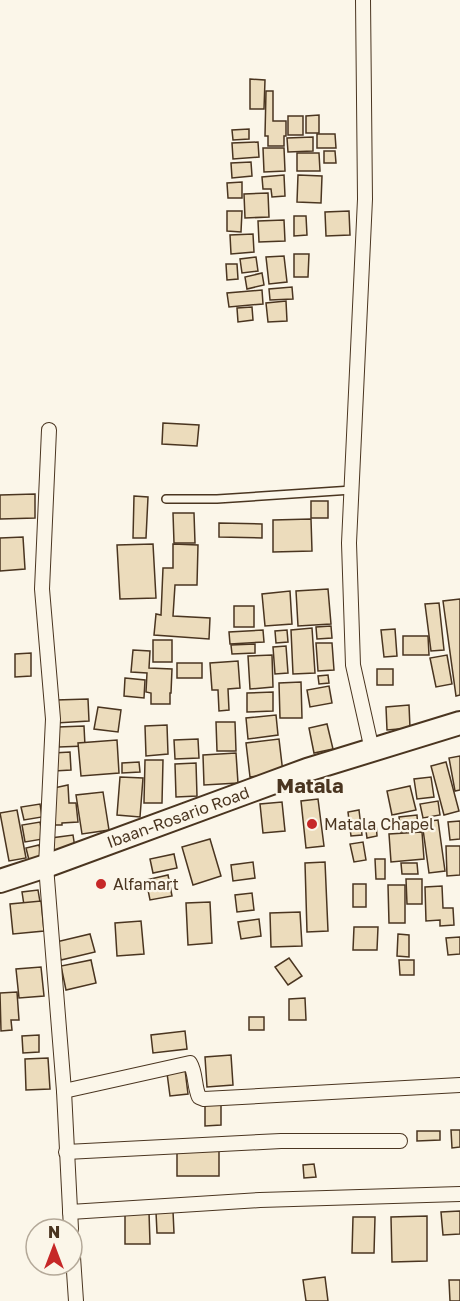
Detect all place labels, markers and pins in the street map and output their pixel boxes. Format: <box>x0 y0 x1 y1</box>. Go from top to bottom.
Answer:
place label: Matala Chapel <box>324 814 434 834</box>
marker: Matala Chapel <box>305 817 319 831</box>
place label: Alfamart <box>113 874 179 894</box>
marker: Alfamart <box>94 877 108 891</box>

